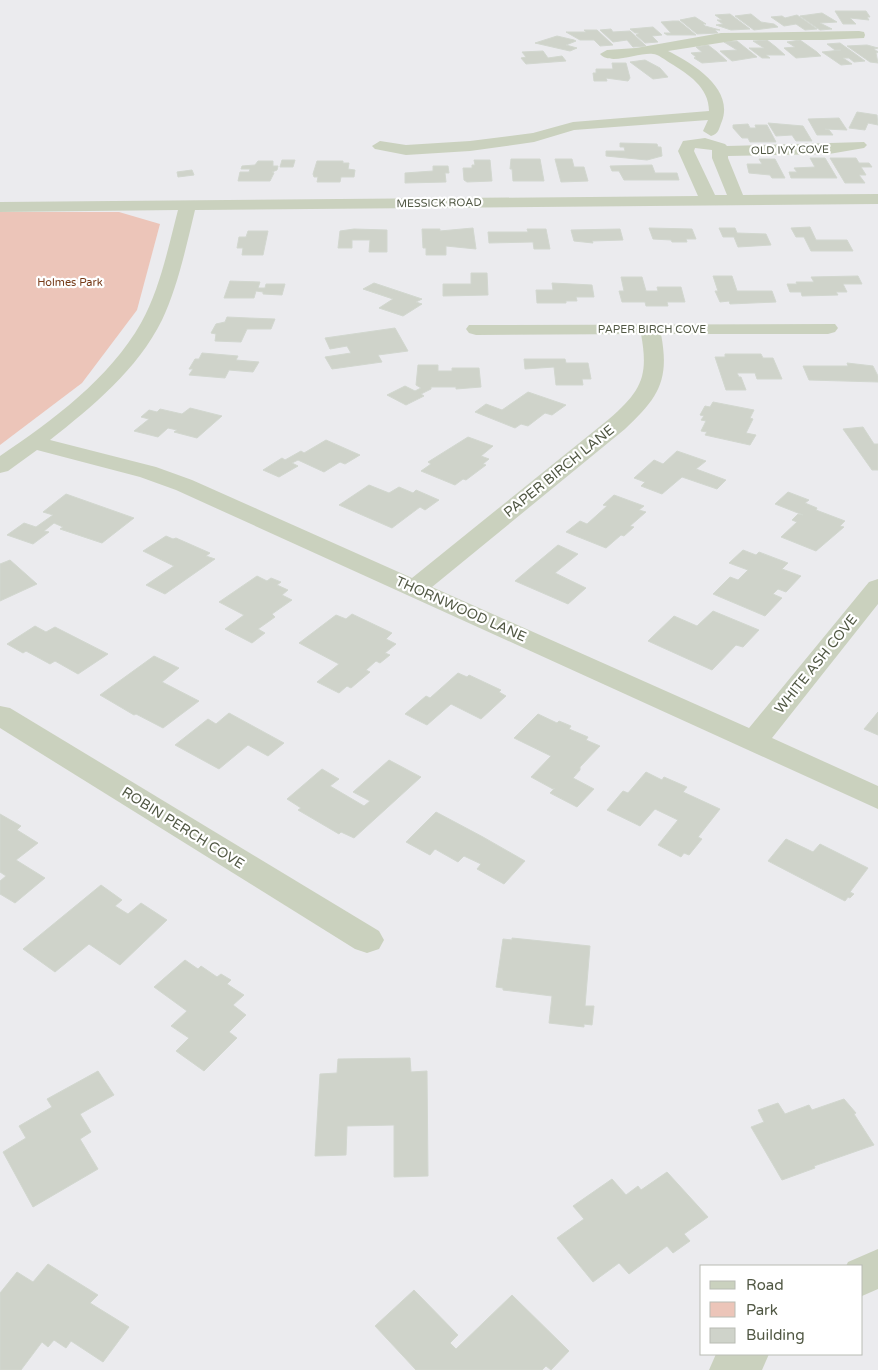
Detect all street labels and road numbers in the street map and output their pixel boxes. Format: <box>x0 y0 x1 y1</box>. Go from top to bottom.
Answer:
street label: OLD IVY COVE <box>751 143 829 157</box>
street label: MESSICK ROAD <box>396 196 482 210</box>
street label: PAPER BIRCH COVE <box>598 323 706 336</box>
street label: PAPER BIRCH LANE <box>500 421 618 521</box>
street label: THORNWOOD LANE <box>393 573 529 645</box>
street label: WHITE ASH COVE <box>771 611 861 717</box>
street label: ROBIN PERCH COVE <box>119 783 248 873</box>

